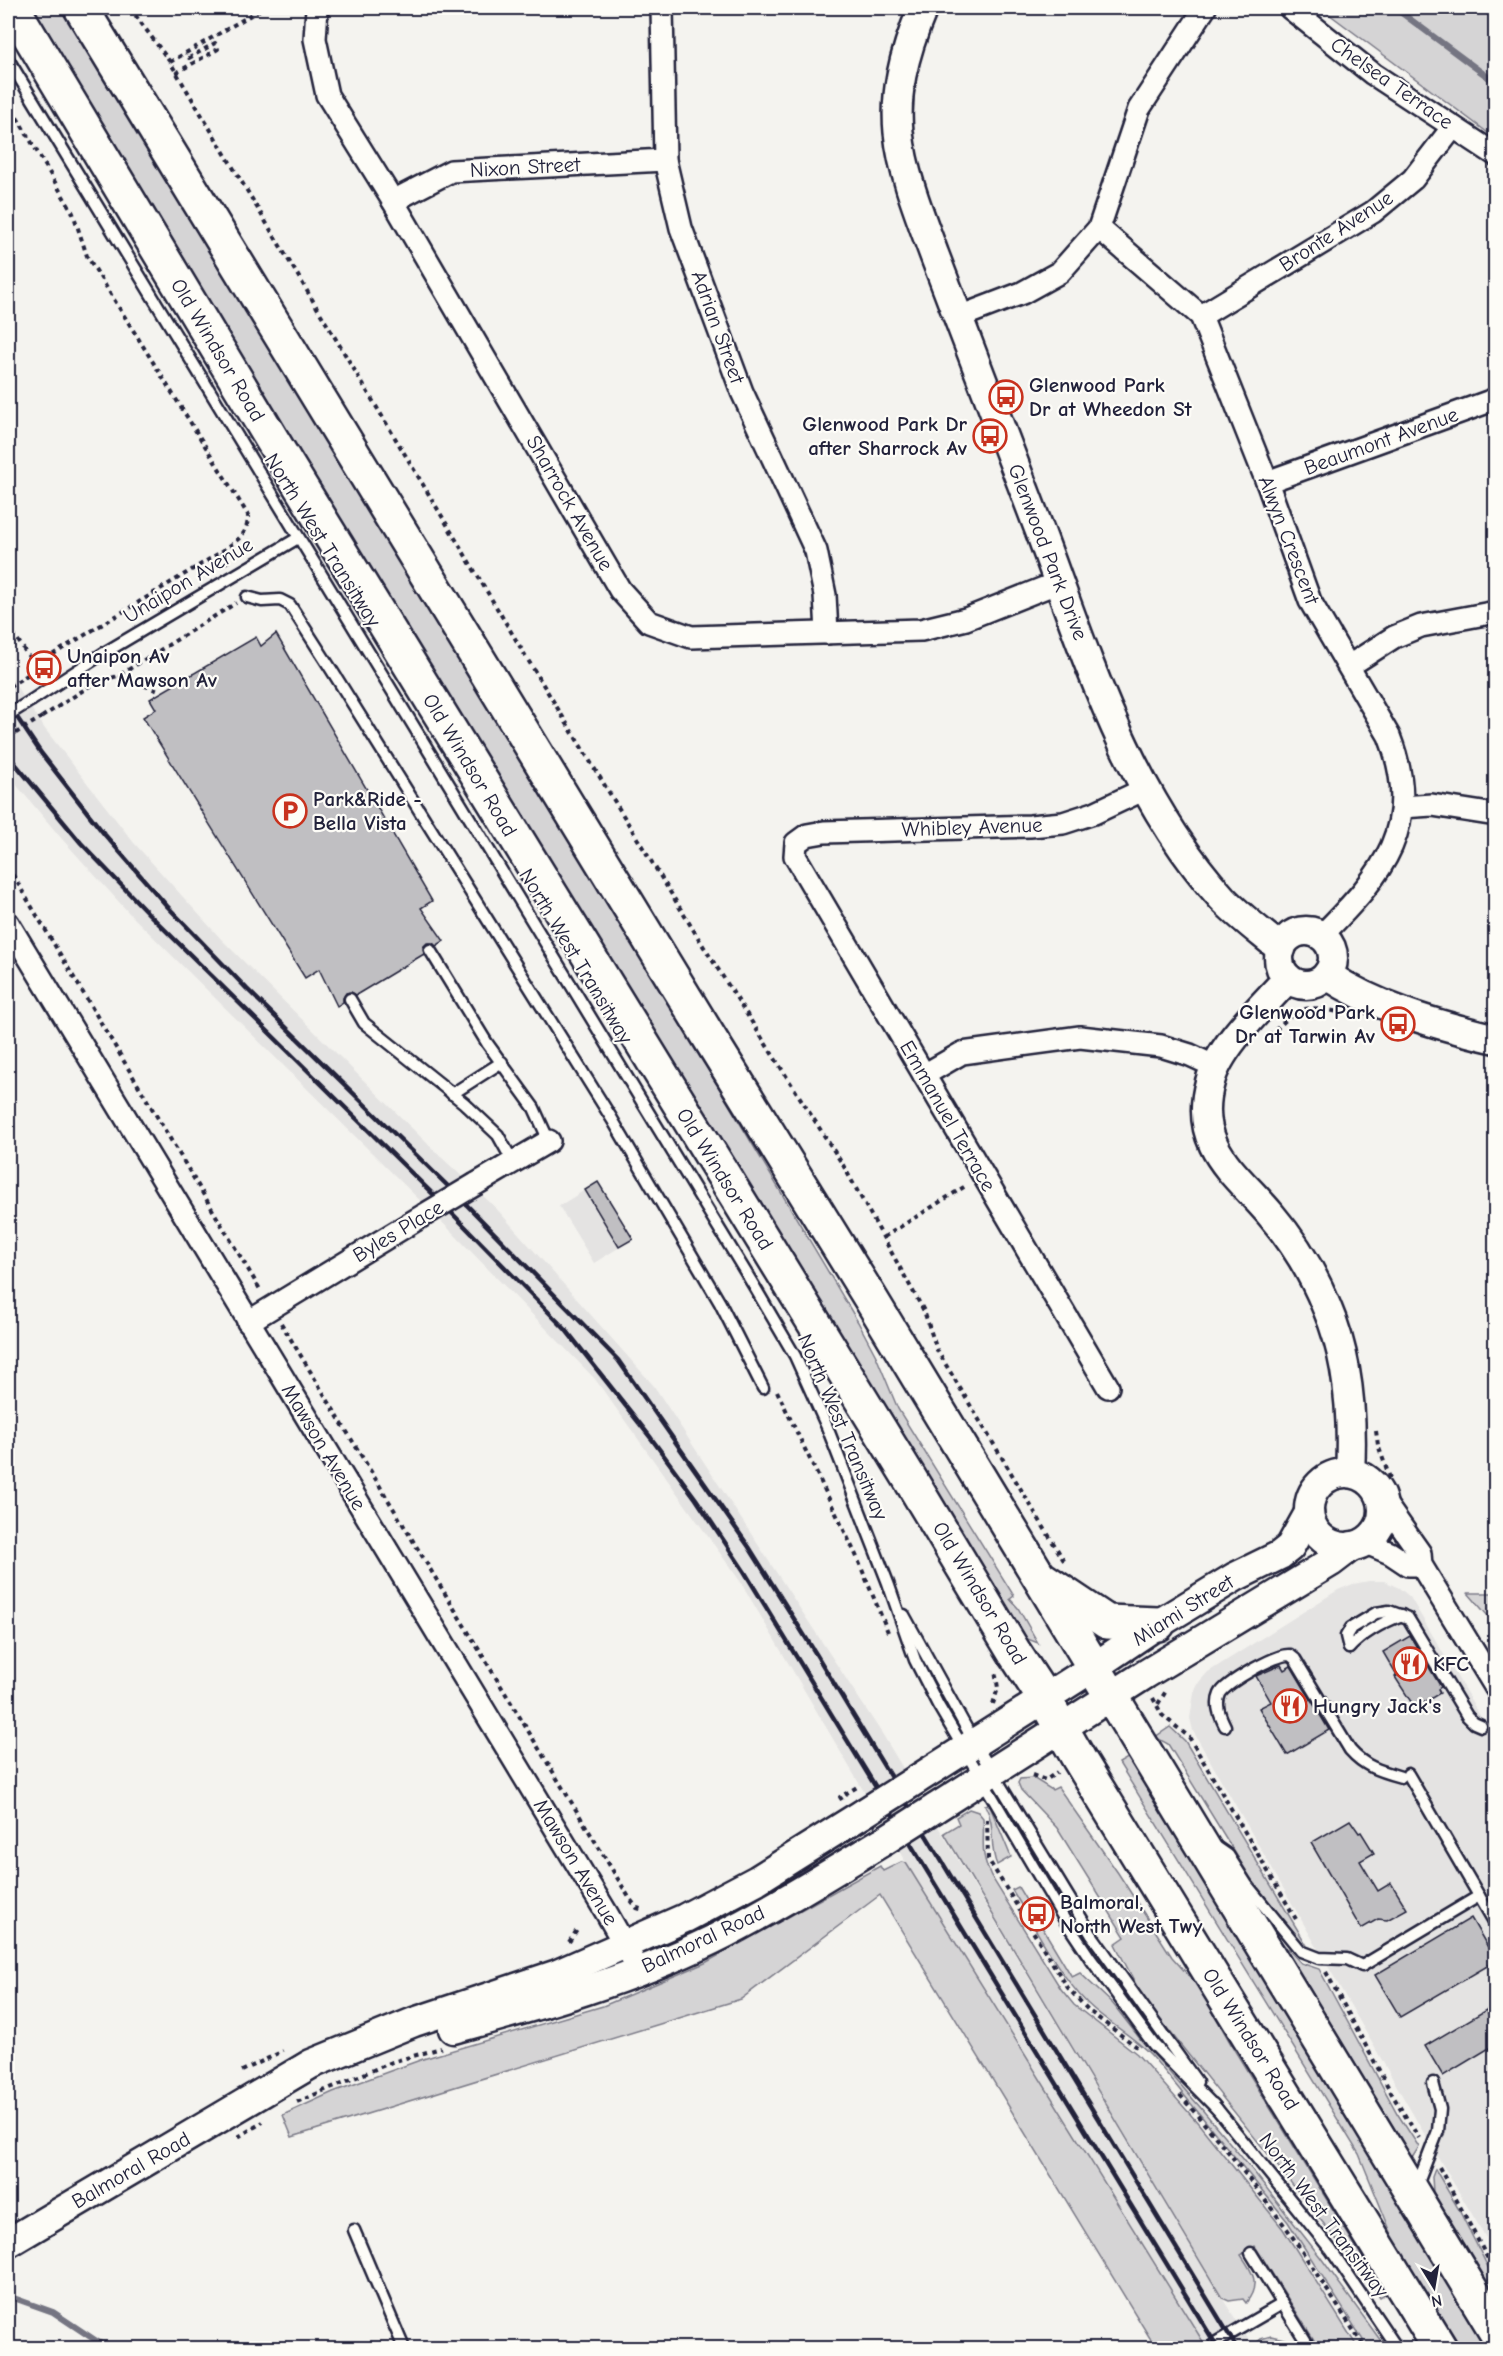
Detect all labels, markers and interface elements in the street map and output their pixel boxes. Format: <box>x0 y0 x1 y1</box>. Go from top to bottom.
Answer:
street label: Chelsea Terrace <box>1326 32 1458 134</box>
street label: Nixon Street <box>469 152 582 182</box>
street label: Bronte Avenue <box>1275 185 1397 277</box>
street label: Adrian Street <box>686 267 750 388</box>
street label: Old Windsor Road <box>166 274 270 426</box>
place label: Glenwood Park Dr at Wheedon St <box>1029 373 1193 421</box>
bus stop icon: Glenwood Park Dr at Wheedon St <box>988 379 1024 415</box>
street label: Beaumont Avenue <box>1301 402 1461 480</box>
place label: Glenwood Park Dr after Sharrock Av <box>802 412 968 460</box>
bus stop icon: Glenwood Park Dr after Sharrock Av <box>972 418 1008 454</box>
street label: Sharrock Avenue <box>522 431 618 575</box>
street label: North West Transitway <box>260 449 386 632</box>
street label: Glenwood Park Drive <box>1003 461 1093 643</box>
street label: Alwyn Crescent <box>1253 472 1325 609</box>
street label: Unaipon Avenue <box>119 532 257 628</box>
place label: Unaipon Av after Mawson Av <box>67 644 217 692</box>
bus stop icon: Unaipon Av after Mawson Av <box>26 650 62 686</box>
street label: Old Windsor Road <box>418 689 522 841</box>
place label: Park&Ride - Bella Vista <box>313 787 422 835</box>
parking icon: Park&Ride - Bella Vista <box>272 793 308 829</box>
street label: Whibley Avenue <box>901 813 1043 841</box>
street label: North West Transitway <box>514 864 638 1048</box>
place label: Glenwood Park Dr at Tarwin Av <box>1235 1000 1376 1048</box>
bus stop icon: Glenwood Park Dr at Tarwin Av <box>1380 1006 1416 1042</box>
street label: Emmanuel Terrace <box>895 1036 1001 1196</box>
street label: Old Windsor Road <box>672 1104 778 1254</box>
street label: Byles Place <box>348 1195 448 1267</box>
street label: North West Transitway <box>793 1330 893 1524</box>
street label: Mawson Avenue <box>277 1379 371 1515</box>
street label: Old Windsor Road <box>928 1517 1032 1669</box>
street label: Miami Street <box>1128 1569 1239 1651</box>
restaurant icon: KFC <box>1392 1646 1428 1682</box>
place label: KFC <box>1433 1652 1469 1676</box>
restaurant icon: Hungry Jack's <box>1272 1688 1308 1724</box>
place label: Hungry Jack's <box>1313 1694 1441 1718</box>
street label: Mawson Avenue <box>529 1794 623 1930</box>
place label: Balmoral, North West Twy <box>1060 1890 1203 1938</box>
bus stop icon: Balmoral, North West Twy <box>1019 1896 1055 1932</box>
street label: Balmoral Road <box>638 1900 768 1978</box>
street label: Old Windsor Road <box>1198 1964 1304 2114</box>
street label: Balmoral Road <box>68 2126 194 2214</box>
street label: North West Transitway <box>1254 2128 1394 2303</box>
north arrow <box>1404 2257 1464 2317</box>
text: N <box>1430 2291 1444 2311</box>

